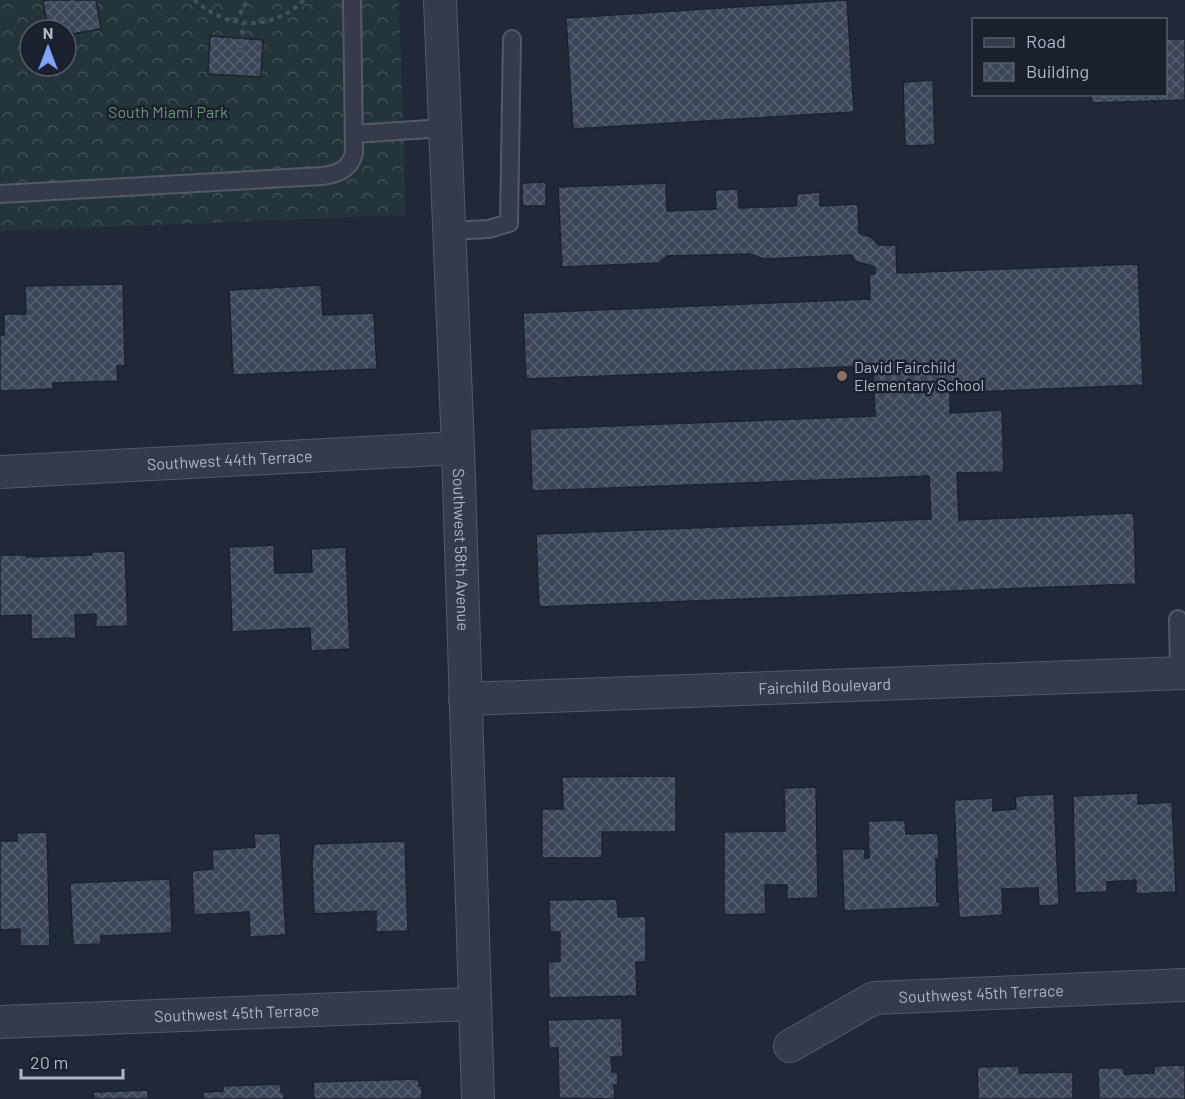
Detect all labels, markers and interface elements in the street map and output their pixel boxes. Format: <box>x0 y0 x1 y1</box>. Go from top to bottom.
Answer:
north arrow <box>18 18 78 78</box>
legend <box>972 18 1167 96</box>
text: N <box>43 23 53 42</box>
text: Road <box>1026 30 1066 52</box>
text: Building <box>1026 60 1089 82</box>
park label: South Miami Park <box>108 102 228 121</box>
place label: David Fairchild Elementary School <box>854 357 984 394</box>
marker: David Fairchild Elementary School <box>835 369 849 383</box>
street label: Southwest 44th Terrace <box>146 446 313 473</box>
street label: Southwest 58th Avenue <box>450 468 474 631</box>
street label: Fairchild Boulevard <box>758 674 891 697</box>
street label: Southwest 45th Terrace <box>898 980 1064 1006</box>
street label: Southwest 45th Terrace <box>154 1000 320 1025</box>
scale bar <box>21 1042 123 1080</box>
text: 20 m <box>30 1051 68 1073</box>

